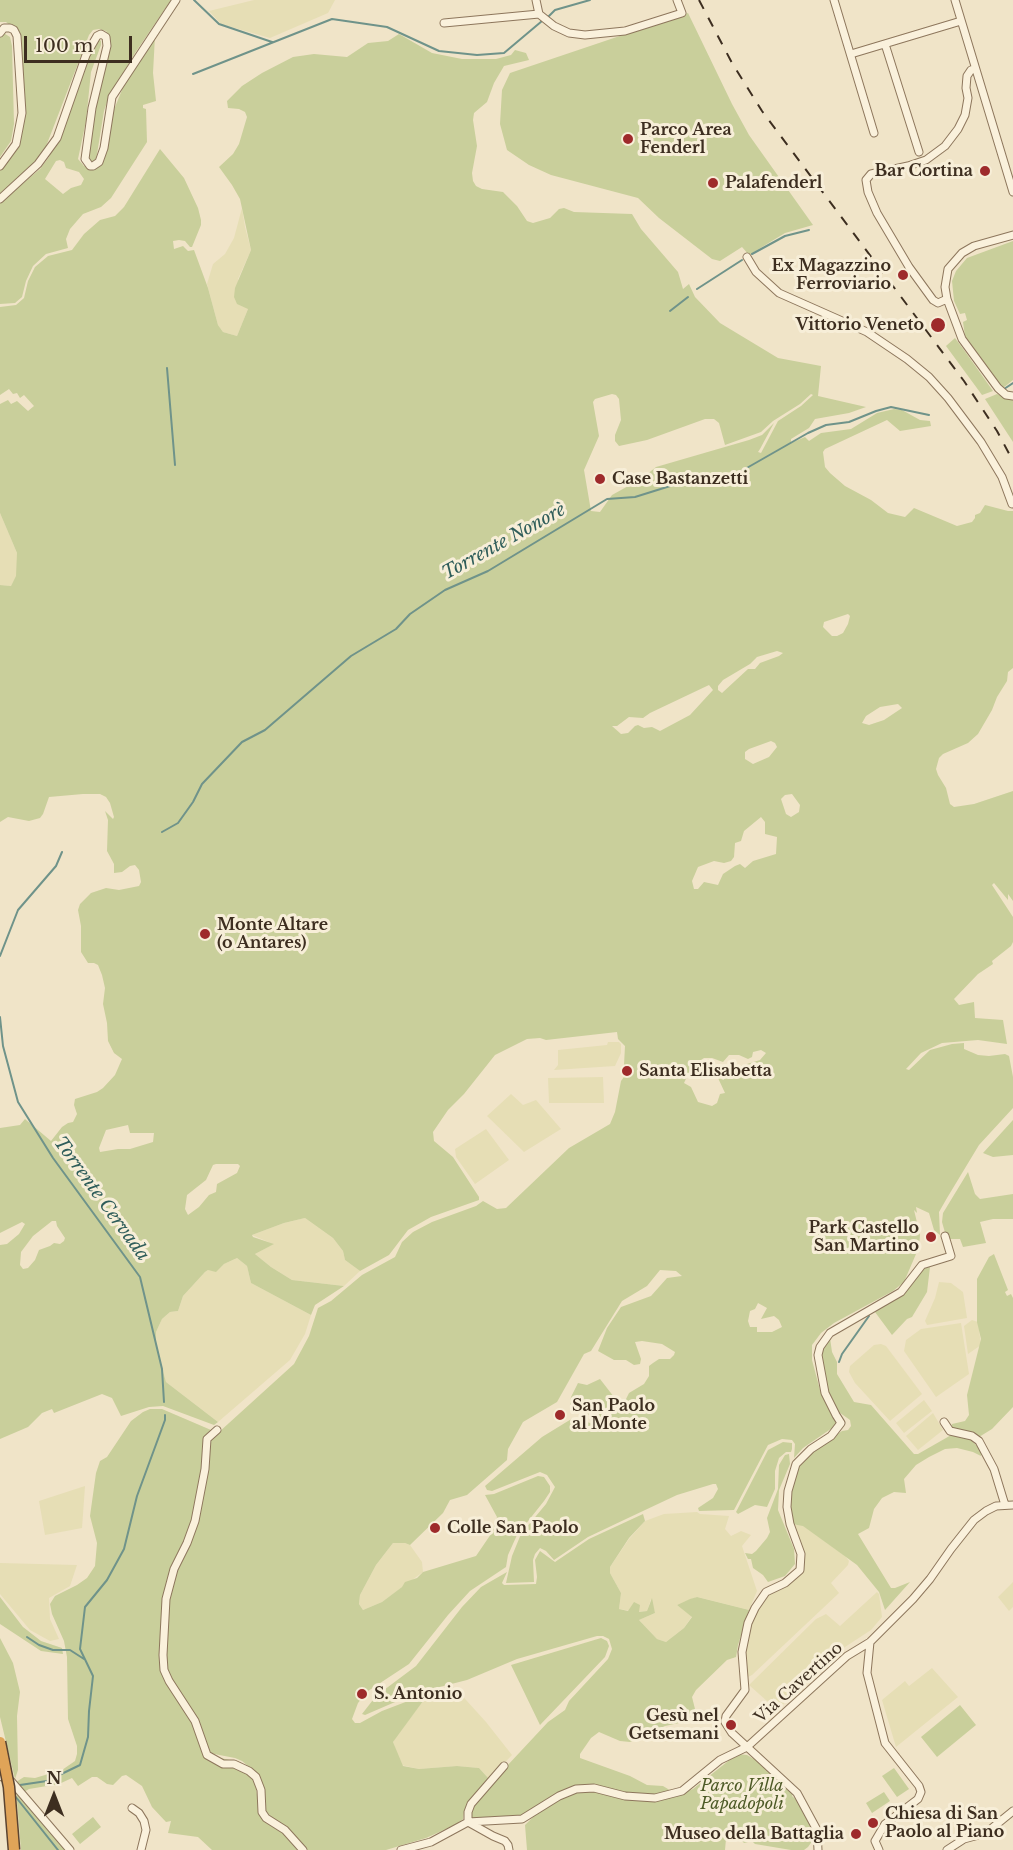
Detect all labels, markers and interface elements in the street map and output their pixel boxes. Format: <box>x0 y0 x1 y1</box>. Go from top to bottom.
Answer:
scale bar <box>27 24 135 62</box>
text: 100 m <box>35 35 93 57</box>
place label: Parco Area Fenderl <box>640 120 732 158</box>
marker: Parco Area Fenderl <box>621 132 635 146</box>
place label: Bar Cortina <box>874 161 973 181</box>
marker: Bar Cortina <box>978 164 992 178</box>
place label: Palafenderl <box>725 173 822 193</box>
marker: Palafenderl <box>706 176 720 190</box>
place label: Ex Magazzino Ferroviario <box>772 256 891 294</box>
marker: Ex Magazzino Ferroviario <box>896 268 910 282</box>
place label: Vittorio Veneto <box>796 315 924 335</box>
marker: Vittorio Veneto <box>929 316 947 334</box>
place label: Case Bastanzetti <box>612 469 748 489</box>
marker: Case Bastanzetti <box>593 472 607 486</box>
water label: Torrente Nonorè <box>438 499 570 585</box>
place label: Monte Altare (o Antares) <box>217 915 328 953</box>
marker: Monte Altare (o Antares) <box>198 927 212 941</box>
place label: Santa Elisabetta <box>639 1061 772 1081</box>
marker: Santa Elisabetta <box>620 1064 634 1078</box>
water label: Torrente Cervada <box>49 1133 153 1265</box>
place label: Park Castello San Martino <box>808 1218 919 1256</box>
marker: Park Castello San Martino <box>924 1230 938 1244</box>
place label: San Paolo al Monte <box>572 1396 655 1434</box>
marker: San Paolo al Monte <box>553 1408 567 1422</box>
place label: Colle San Paolo <box>447 1518 579 1538</box>
marker: Colle San Paolo <box>428 1521 442 1535</box>
street label: Via Cavertino <box>751 1638 847 1728</box>
place label: S. Antonio <box>374 1684 462 1704</box>
marker: S. Antonio <box>355 1687 369 1701</box>
place label: Gesù nel Getsemani <box>628 1706 719 1744</box>
marker: Gesù nel Getsemani <box>724 1718 738 1732</box>
north arrow <box>24 1766 84 1826</box>
text: N <box>46 1768 62 1788</box>
park label: Parco Villa Papadopoli <box>700 1776 784 1814</box>
place label: Chiesa di San Paolo al Piano <box>885 1804 1004 1842</box>
marker: Chiesa di San Paolo al Piano <box>866 1816 880 1830</box>
place label: Museo della Battaglia <box>664 1824 844 1844</box>
marker: Museo della Battaglia <box>849 1827 863 1841</box>

